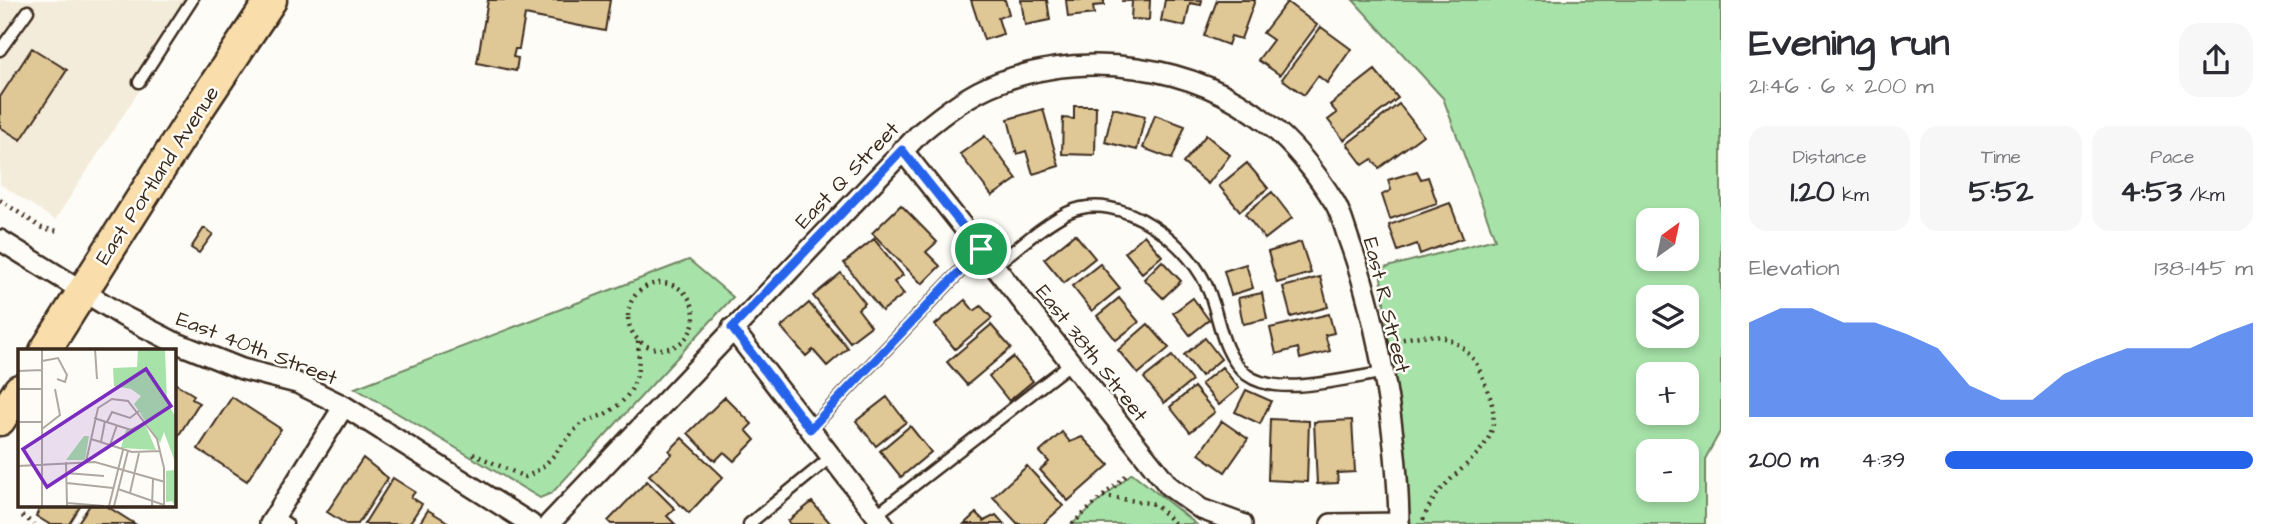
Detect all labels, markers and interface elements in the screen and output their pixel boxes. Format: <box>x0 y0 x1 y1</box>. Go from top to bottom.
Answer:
text: Evening run <box>1749 18 1950 70</box>
button: share <box>2179 23 2253 97</box>
text: 21:46 · 6 × 200 m <box>1749 70 1934 102</box>
street label: East Portland Avenue <box>89 80 226 270</box>
street label: East Q Street <box>789 115 906 235</box>
text: Distance <box>1793 144 1867 171</box>
text: Time <box>1981 144 2021 171</box>
text: Pace <box>2150 144 2194 171</box>
text: 1.20 <box>1791 171 1835 213</box>
text: 5:52 <box>1969 171 2033 213</box>
text: 4:53 <box>2120 171 2182 213</box>
text: km <box>1835 182 1869 209</box>
text: /km <box>2182 182 2225 209</box>
north arrow <box>1636 208 1699 271</box>
map controls <box>1636 208 1699 502</box>
pin <box>951 219 1011 279</box>
icon: arrive <box>962 230 1000 268</box>
street label: East R Street <box>1356 234 1417 376</box>
text: Elevation <box>1749 252 1840 284</box>
text: 138–145 m <box>2154 252 2253 284</box>
street label: East 38th Street <box>1029 279 1155 428</box>
button: layers <box>1636 285 1699 348</box>
street label: East 40th Street <box>172 304 342 393</box>
inset map <box>18 349 175 506</box>
button: + <box>1636 362 1699 425</box>
button: − <box>1636 439 1699 502</box>
text: 200 m <box>1749 444 1818 476</box>
text: 4:39 <box>1861 444 1905 476</box>

